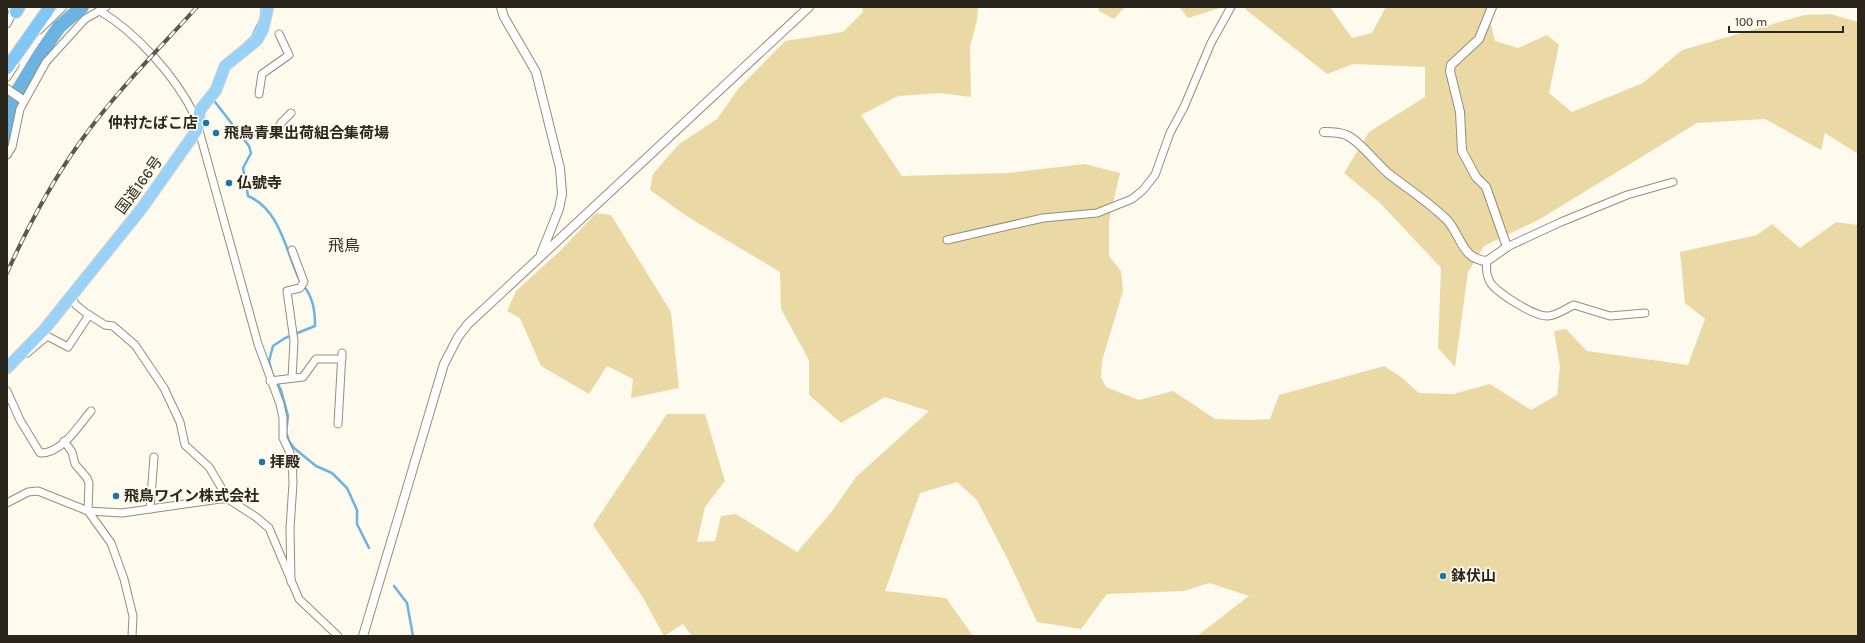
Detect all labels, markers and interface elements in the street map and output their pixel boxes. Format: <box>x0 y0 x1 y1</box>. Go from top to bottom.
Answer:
scale bar <box>1729 8 1843 34</box>
text: 100 m <box>1735 15 1767 29</box>
place label: 仲村たばこ店 <box>108 114 198 132</box>
marker: 仲村たばこ店 <box>201 118 211 128</box>
place label: 飛鳥青果出荷組合集荷場 <box>224 124 389 142</box>
marker: 飛鳥青果出荷組合集荷場 <box>211 128 221 138</box>
street label: 国道166号 <box>112 153 166 217</box>
place label: 仏號寺 <box>236 174 282 192</box>
marker: 仏號寺 <box>224 178 234 188</box>
district label: 飛鳥 <box>328 236 360 255</box>
place label: 拝殿 <box>270 453 300 471</box>
marker: 拝殿 <box>257 457 267 467</box>
place label: 飛鳥ワイン株式会社 <box>124 487 259 505</box>
marker: 飛鳥ワイン株式会社 <box>111 491 121 501</box>
place label: 鉢伏山 <box>1451 567 1496 585</box>
marker: 鉢伏山 <box>1438 571 1448 581</box>

